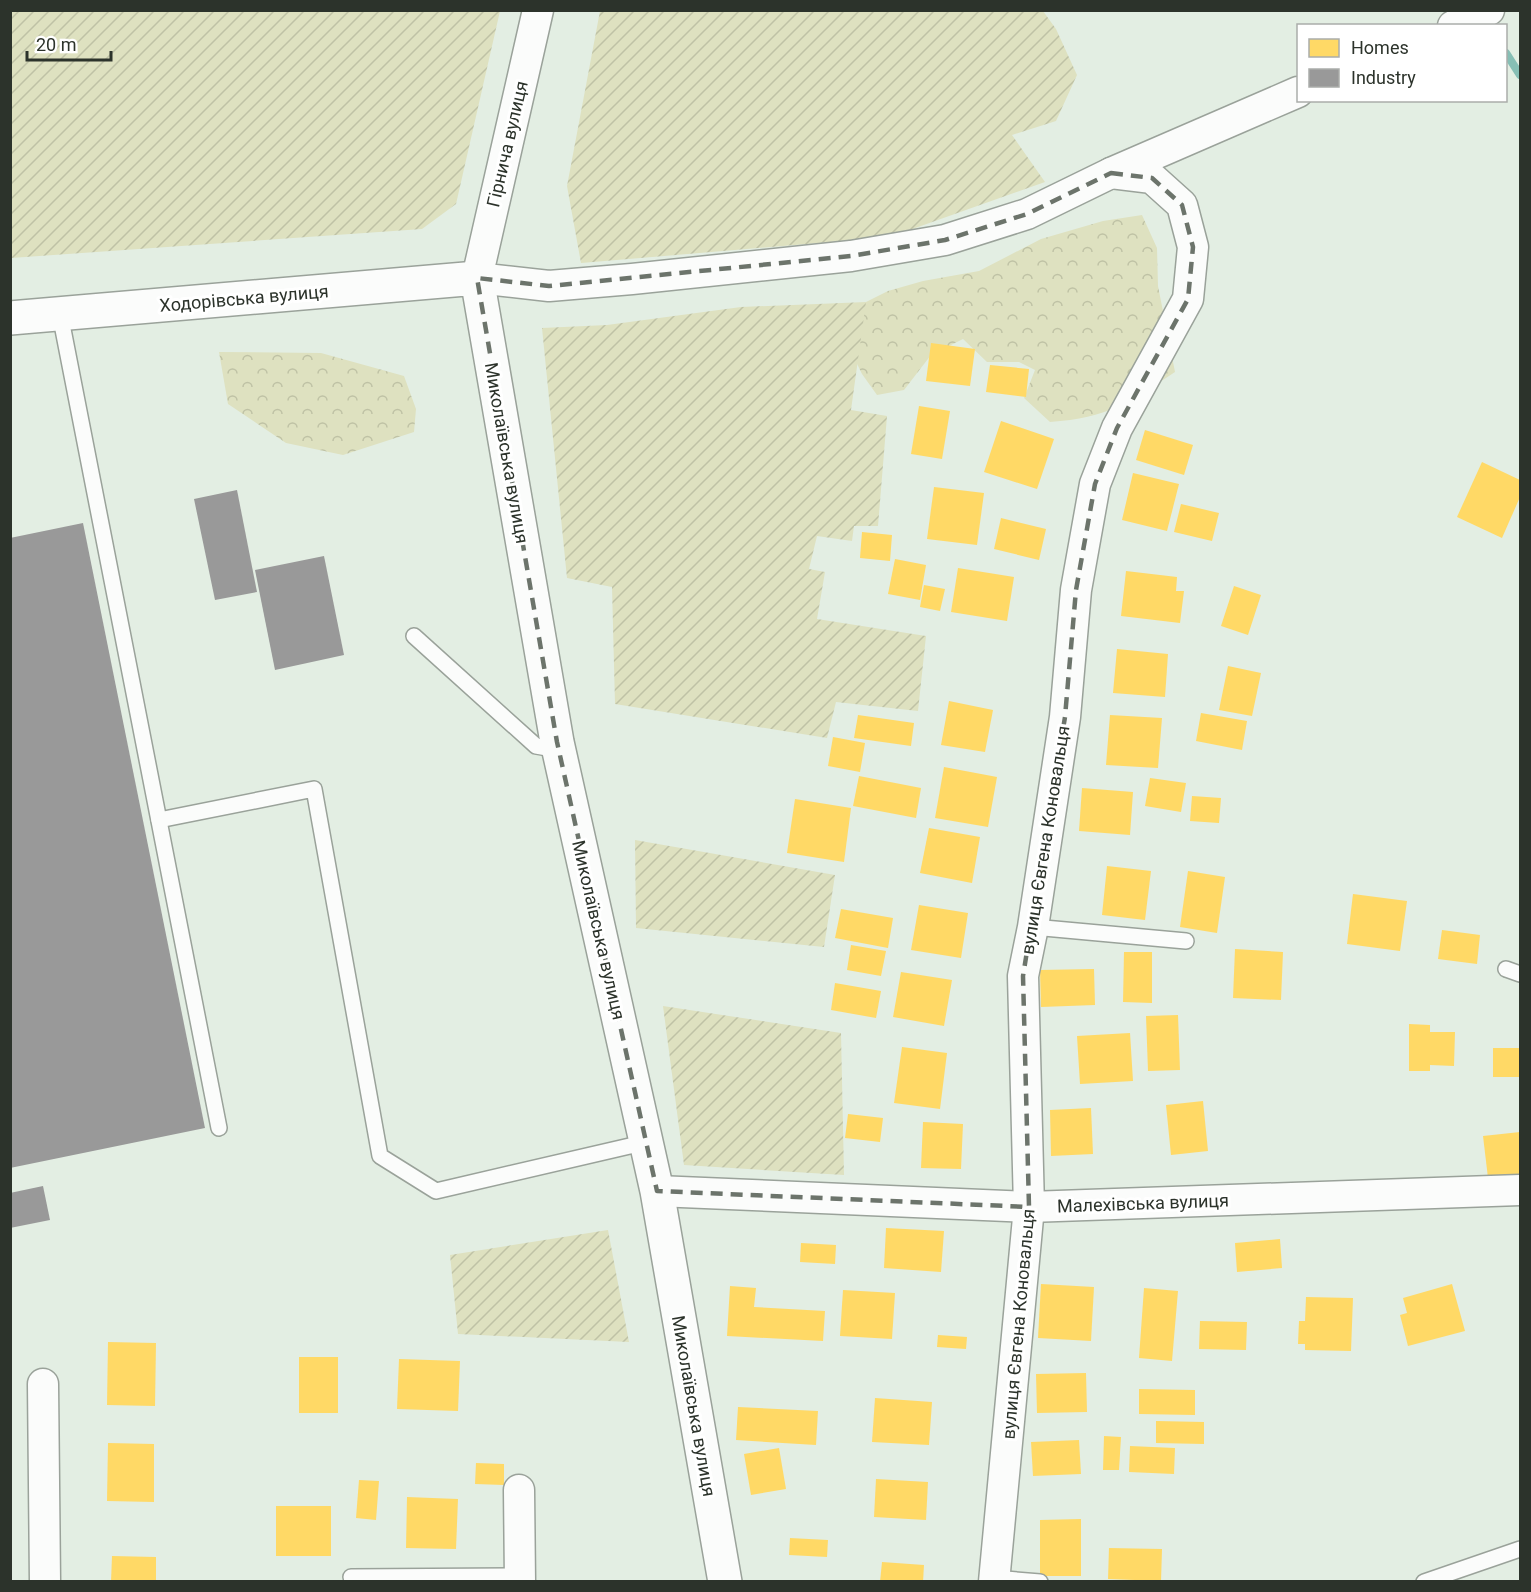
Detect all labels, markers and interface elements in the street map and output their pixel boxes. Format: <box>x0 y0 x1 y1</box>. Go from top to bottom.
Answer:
scale bar <box>27 24 111 62</box>
legend <box>1297 24 1507 102</box>
text: 20 m <box>36 34 76 55</box>
text: Homes <box>1351 37 1409 58</box>
text: Industry <box>1351 67 1416 88</box>
street label: Гірнича вулиця <box>482 79 532 209</box>
street label: Ходорівська вулиця <box>159 280 329 316</box>
street label: Миколаївська вулиця <box>481 361 533 545</box>
street label: вулиця Євгена Коновальця <box>1017 724 1073 956</box>
street label: Миколаївська вулиця <box>568 838 630 1022</box>
street label: Малехівська вулиця <box>1057 1190 1229 1216</box>
street label: вулиця Євгена Коновальця <box>997 1208 1039 1440</box>
street label: Миколаївська вулиця <box>668 1314 720 1498</box>

